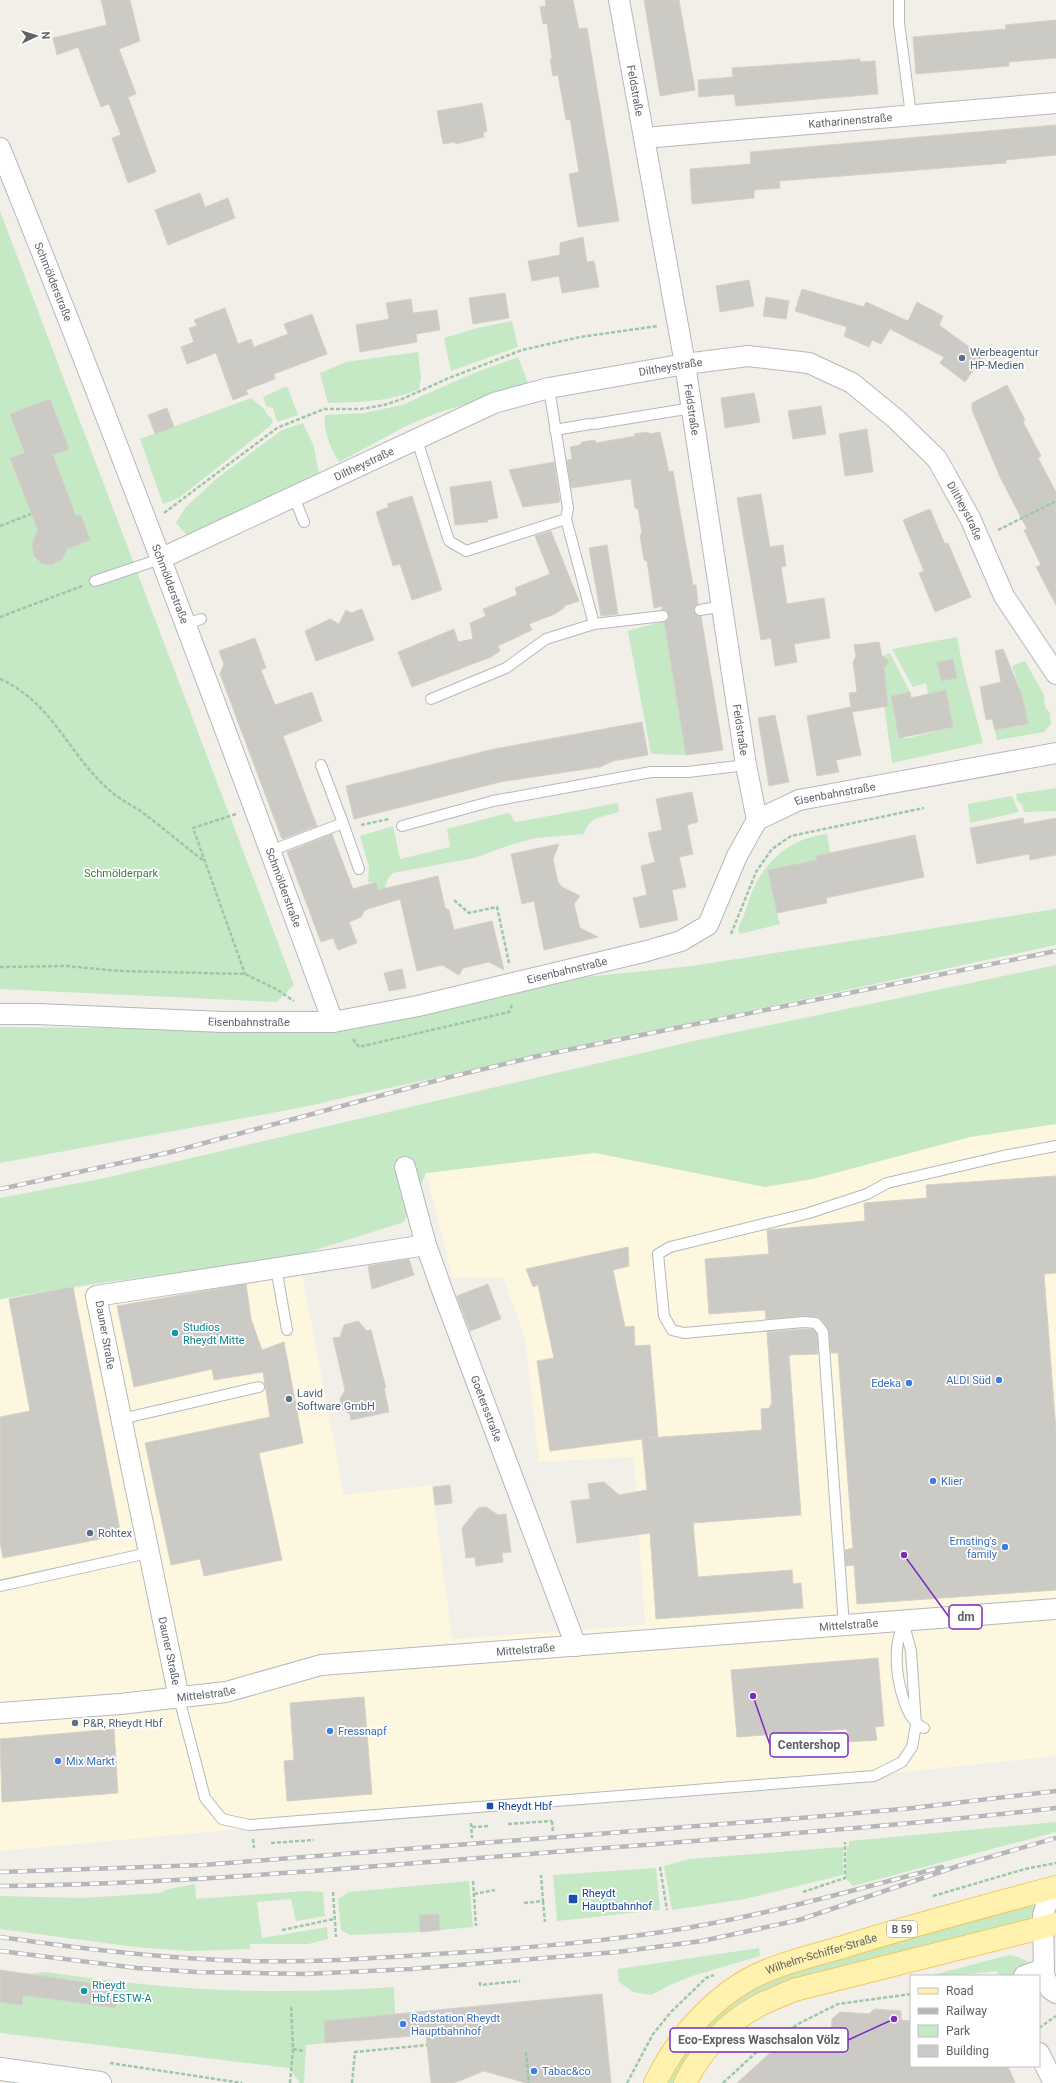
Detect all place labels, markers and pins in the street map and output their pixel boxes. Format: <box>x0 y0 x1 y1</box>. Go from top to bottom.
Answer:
place label: Werbeagentur HP-Medien <box>970 346 1039 372</box>
marker: Werbeagentur HP-Medien <box>957 353 967 363</box>
place label: Studios Rheydt Mitte <box>183 1321 245 1347</box>
marker: Studios Rheydt Mitte <box>170 1328 180 1338</box>
place label: ALDI Süd <box>946 1374 991 1387</box>
marker: ALDI Süd <box>994 1375 1004 1385</box>
place label: Edeka <box>871 1377 901 1390</box>
marker: Edeka <box>904 1378 914 1388</box>
place label: Lavid Software GmbH <box>297 1387 375 1413</box>
marker: Lavid Software GmbH <box>284 1394 294 1404</box>
place label: Klier <box>941 1475 963 1488</box>
marker: Klier <box>928 1476 938 1486</box>
place label: Rohtex <box>98 1527 133 1540</box>
marker: Rohtex <box>85 1528 95 1538</box>
place label: Ernsting's family <box>950 1535 998 1561</box>
marker: Ernsting's family <box>1000 1542 1010 1552</box>
callout: dm <box>949 1605 982 1629</box>
place label: P&R, Rheydt Hbf <box>83 1717 163 1730</box>
marker: P&R, Rheydt Hbf <box>70 1718 80 1728</box>
place label: Fressnapf <box>338 1725 387 1738</box>
marker: Fressnapf <box>325 1726 335 1736</box>
callout: Centershop <box>770 1733 848 1757</box>
place label: Mix Markt <box>66 1755 115 1768</box>
marker: Mix Markt <box>53 1756 63 1766</box>
place label: Rheydt Hbf <box>498 1800 552 1813</box>
marker: Rheydt Hbf <box>485 1801 495 1811</box>
place label: Rheydt Hauptbahnhof <box>582 1887 652 1913</box>
marker: Rheydt Hauptbahnhof <box>567 1893 579 1905</box>
place label: Rheydt Hbf ESTW-A <box>92 1979 152 2005</box>
marker: Rheydt Hbf ESTW-A <box>79 1986 89 1996</box>
place label: Radstation Rheydt Hauptbahnhof <box>411 2012 501 2038</box>
marker: Radstation Rheydt Hauptbahnhof <box>398 2019 408 2029</box>
callout: Eco-Express Waschsalon Völz <box>670 2028 848 2052</box>
place label: Tabac&co <box>542 2065 591 2078</box>
marker: Tabac&co <box>529 2066 539 2076</box>

